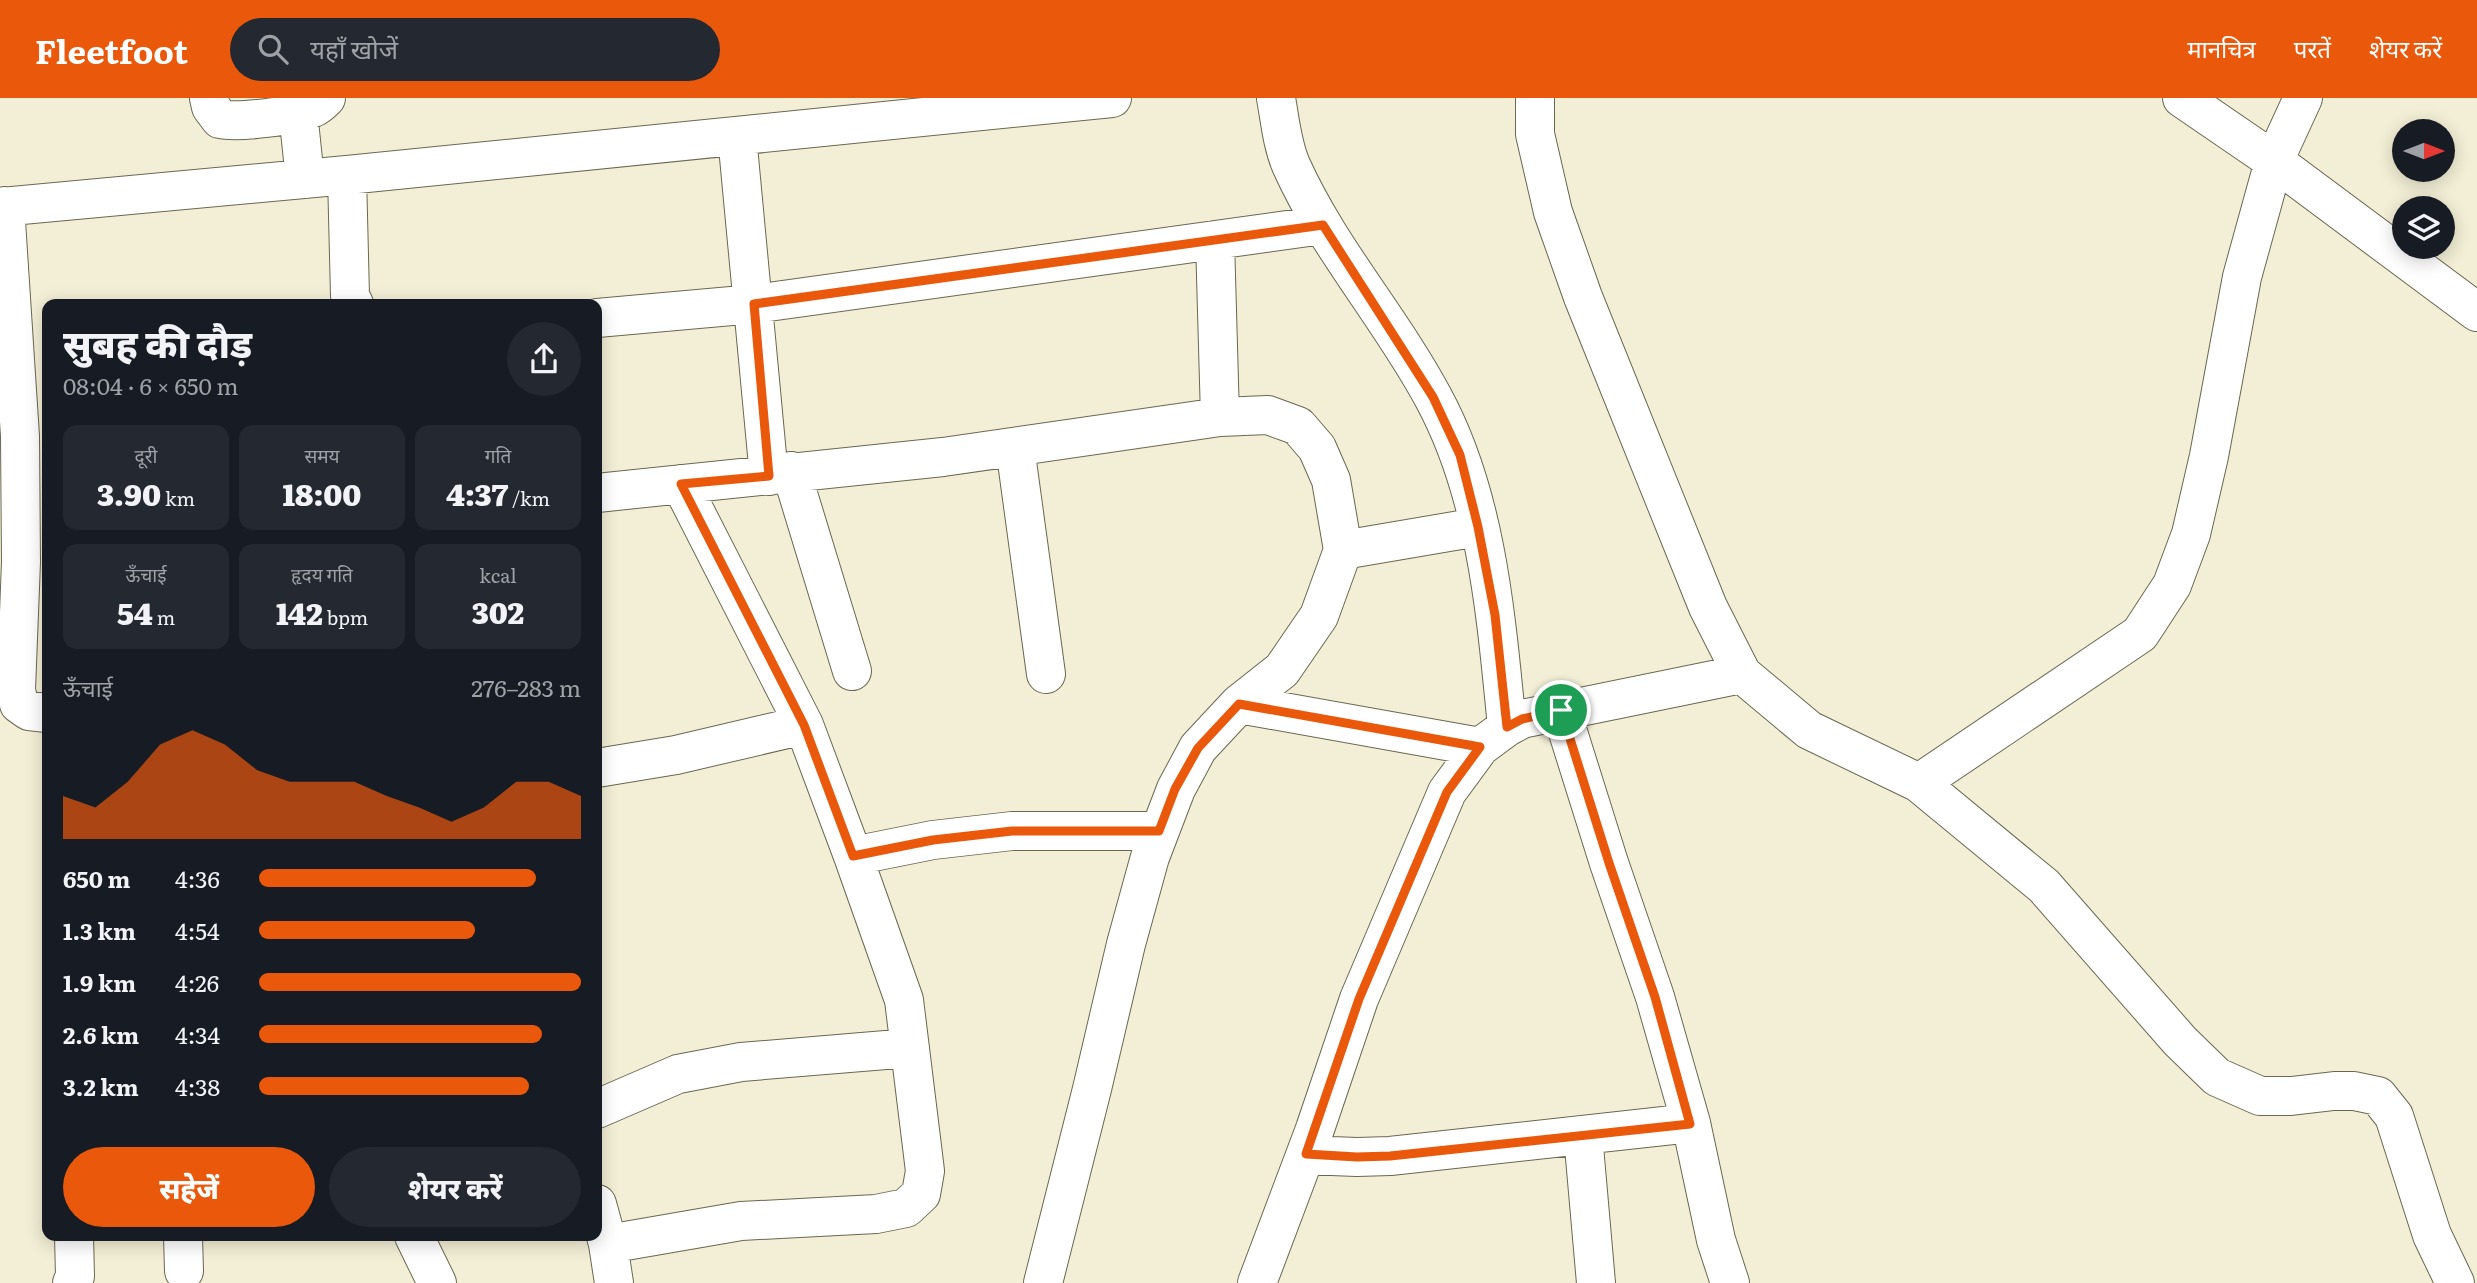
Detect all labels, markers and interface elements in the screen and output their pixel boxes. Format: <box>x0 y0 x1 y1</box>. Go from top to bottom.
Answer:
search box <box>230 18 720 81</box>
text: Fleetfoot <box>35 25 188 74</box>
text: यहाँ खोजें <box>310 28 398 67</box>
icon: search <box>254 30 292 68</box>
text: मानचित्र <box>2187 30 2256 65</box>
text: परतें <box>2294 30 2331 65</box>
text: शेयर करें <box>2369 30 2442 65</box>
north arrow <box>2392 119 2455 182</box>
map controls <box>2392 119 2455 259</box>
button: layers <box>2392 196 2455 259</box>
text: सुबह की दौड़ <box>63 313 252 370</box>
button: share <box>507 322 581 396</box>
text: 08:04 · 6 × 650 m <box>63 368 239 402</box>
text: दूरी <box>135 441 157 469</box>
text: समय <box>304 441 340 469</box>
text: गति <box>485 441 511 469</box>
text: 3.90 <box>97 471 161 515</box>
text: 18:00 <box>283 471 361 515</box>
text: 4:37 <box>446 471 508 515</box>
text: km <box>161 484 195 512</box>
text: /km <box>508 484 550 512</box>
text: ऊँचाई <box>125 560 167 588</box>
text: हृदय गति <box>291 560 353 588</box>
text: kcal <box>479 561 517 589</box>
text: 302 <box>472 589 524 633</box>
text: 54 <box>117 590 153 634</box>
text: 142 <box>276 590 323 634</box>
text: m <box>153 603 175 631</box>
text: bpm <box>323 603 368 631</box>
text: ऊँचाई <box>63 670 113 704</box>
text: 276–283 m <box>471 670 581 704</box>
pin <box>1531 680 1591 740</box>
icon: arrive <box>1542 691 1580 729</box>
text: 650 m <box>63 861 131 895</box>
text: 4:36 <box>175 861 220 895</box>
text: 1.3 km <box>63 913 136 947</box>
text: 4:54 <box>175 913 220 947</box>
text: 1.9 km <box>63 965 136 999</box>
text: 4:26 <box>175 965 219 999</box>
text: 2.6 km <box>63 1017 139 1051</box>
text: 4:34 <box>175 1017 220 1051</box>
text: 3.2 km <box>63 1069 139 1103</box>
text: 4:38 <box>175 1069 220 1103</box>
button: सहेजें <box>63 1147 315 1227</box>
button: शेयर करें <box>329 1147 581 1227</box>

